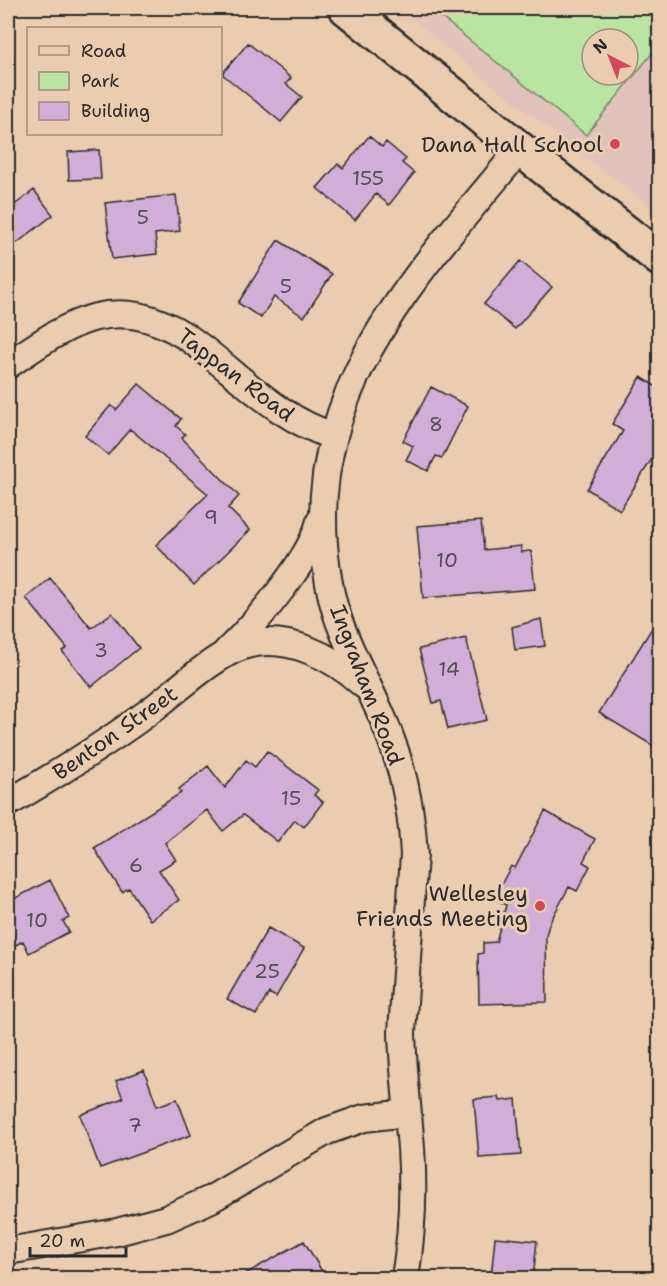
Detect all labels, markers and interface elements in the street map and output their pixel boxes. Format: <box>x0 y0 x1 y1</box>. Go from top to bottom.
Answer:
legend <box>27 27 222 135</box>
north arrow <box>580 27 640 87</box>
text: N <box>589 34 612 58</box>
text: Road <box>81 39 126 63</box>
text: Park <box>81 69 120 93</box>
text: Building <box>81 99 150 123</box>
place label: Dana Hall School <box>421 130 603 159</box>
marker: Dana Hall School <box>608 137 622 151</box>
house number: 155 <box>352 165 384 191</box>
house number: 5 <box>137 204 149 230</box>
house number: 5 <box>280 273 292 299</box>
street label: Tappan Road <box>172 322 300 429</box>
house number: 8 <box>429 411 443 437</box>
house number: 9 <box>204 504 218 530</box>
house number: 10 <box>436 547 458 573</box>
street label: Ingraham Road <box>323 601 411 769</box>
house number: 3 <box>94 637 108 663</box>
house number: 14 <box>438 656 460 682</box>
street label: Benton Street <box>47 679 183 787</box>
house number: 15 <box>281 785 301 811</box>
house number: 6 <box>129 852 143 878</box>
place label: Wellesley Friends Meeting <box>356 879 528 933</box>
marker: Wellesley Friends Meeting <box>533 899 547 913</box>
house number: 10 <box>26 907 48 933</box>
house number: 25 <box>254 958 280 984</box>
house number: 7 <box>128 1112 142 1138</box>
scale bar <box>30 1220 126 1258</box>
text: 20 m <box>39 1229 85 1253</box>

